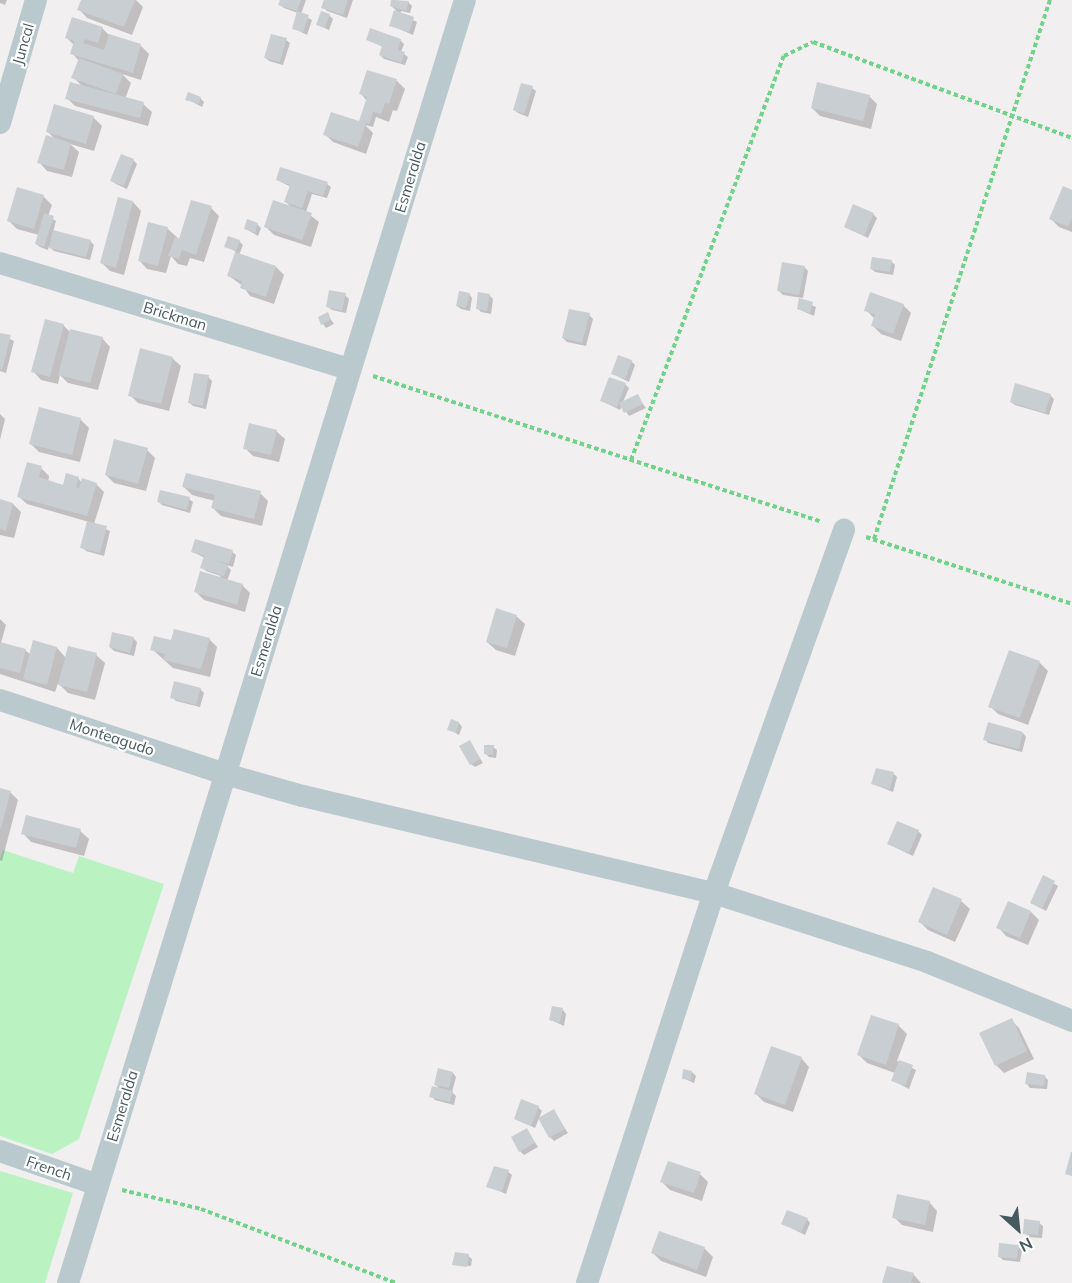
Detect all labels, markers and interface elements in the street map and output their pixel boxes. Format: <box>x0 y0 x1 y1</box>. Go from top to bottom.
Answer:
street label: Juncal <box>9 21 37 67</box>
street label: Esmeralda <box>391 139 429 215</box>
street label: Brickman <box>141 298 209 334</box>
street label: Esmeralda <box>247 603 285 679</box>
street label: Monteagudo <box>67 715 157 759</box>
street label: Esmeralda <box>103 1068 141 1144</box>
street label: French <box>24 1152 74 1184</box>
north arrow <box>988 1199 1048 1259</box>
text: N <box>1016 1233 1036 1257</box>

